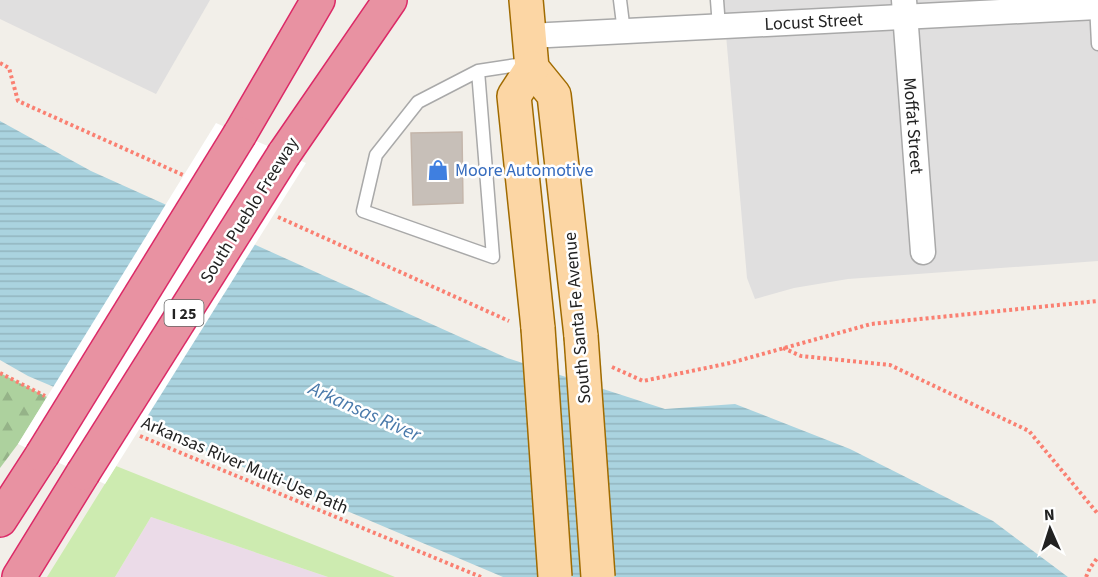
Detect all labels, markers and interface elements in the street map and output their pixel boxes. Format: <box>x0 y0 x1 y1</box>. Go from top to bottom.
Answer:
street label: Locust Street <box>764 7 863 37</box>
street label: Moffat Street <box>897 77 929 175</box>
street label: South Pueblo Freeway <box>194 132 305 288</box>
shop icon: Moore Automotive <box>426 158 450 182</box>
place label: Moore Automotive <box>455 158 593 183</box>
street label: South Santa Fe Avenue <box>558 231 597 405</box>
road number: I 25 <box>164 300 204 326</box>
water label: Arkansas River <box>303 374 426 449</box>
street label: Arkansas River Multi-Use Path <box>137 410 352 520</box>
north arrow <box>1020 499 1080 559</box>
text: N <box>1043 504 1055 526</box>

